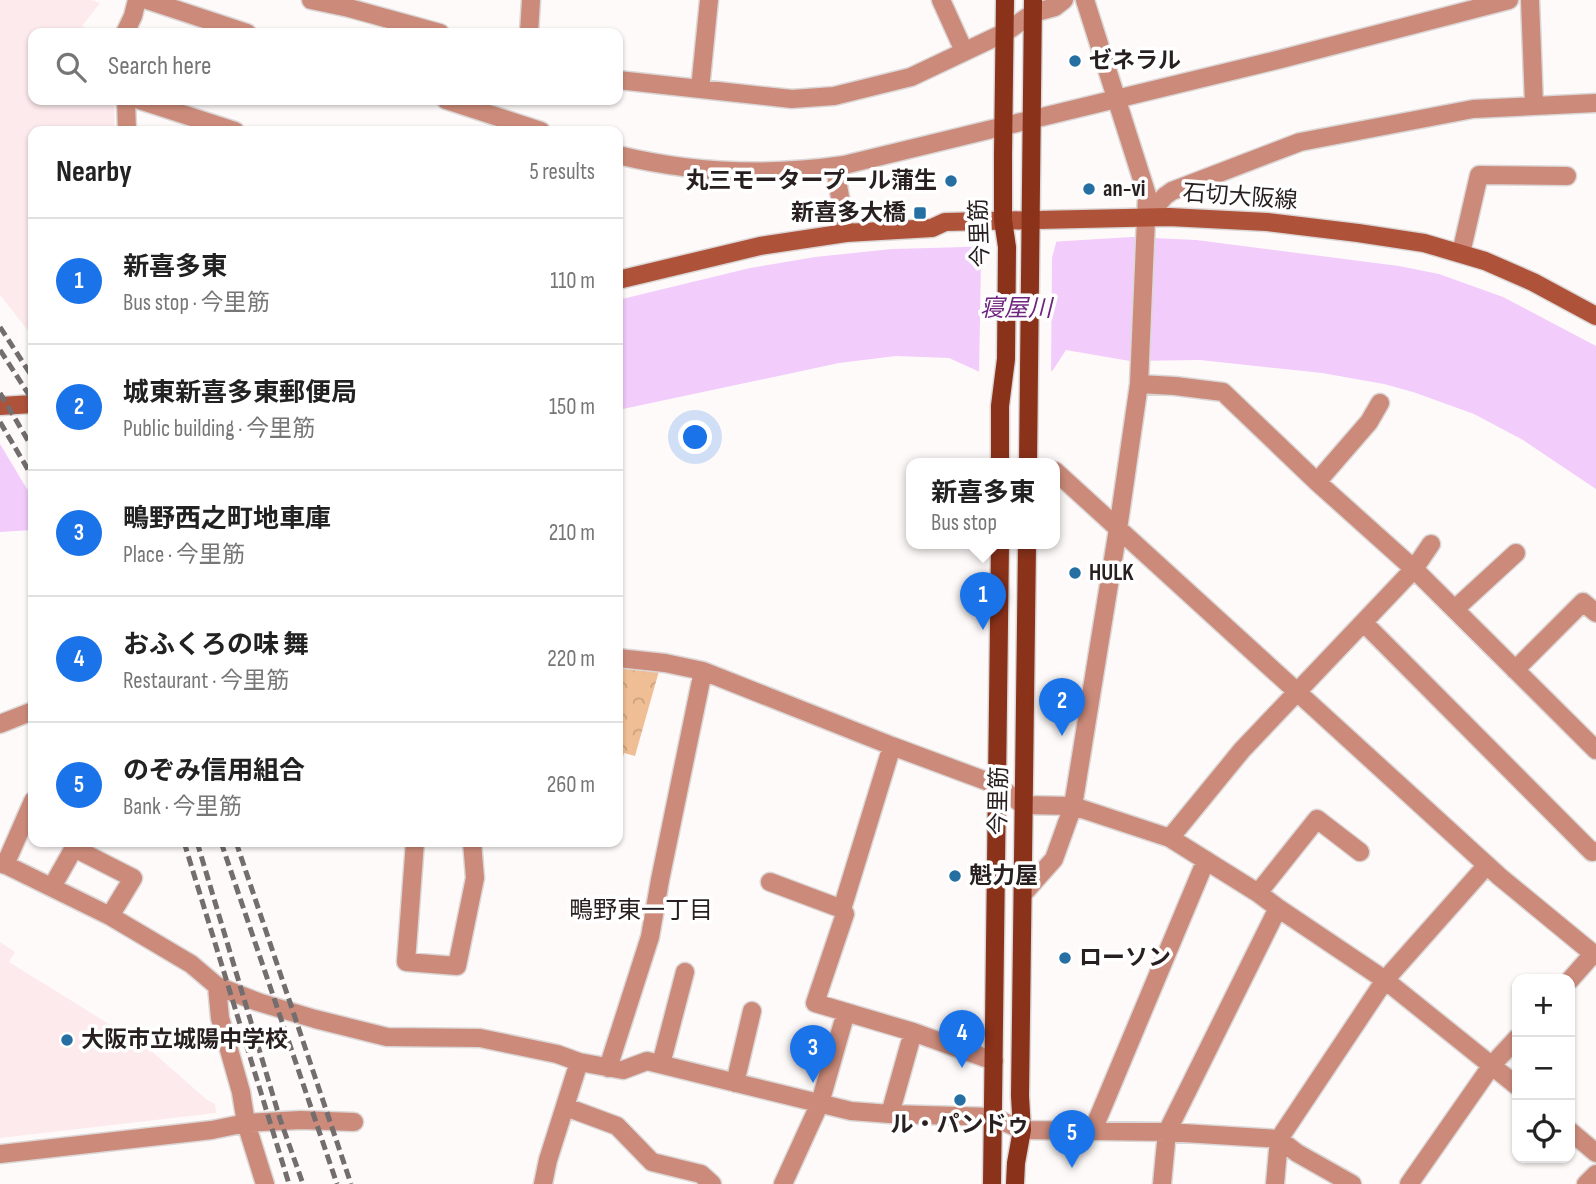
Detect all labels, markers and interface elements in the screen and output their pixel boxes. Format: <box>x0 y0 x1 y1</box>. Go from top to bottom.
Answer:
search box <box>28 28 623 105</box>
place label: ゼネラル <box>1089 47 1181 75</box>
icon: search <box>52 48 90 86</box>
text: Search here <box>108 51 211 82</box>
marker: ゼネラル <box>1067 53 1083 69</box>
text: Nearby <box>56 154 132 190</box>
text: 5 results <box>529 158 595 186</box>
place label: 丸三モータープール蒲生 <box>685 167 937 195</box>
marker: 丸三モータープール蒲生 <box>943 173 959 189</box>
place label: an-vi <box>1103 175 1145 203</box>
street label: 石切大阪線 <box>1182 179 1298 215</box>
marker: an-vi <box>1081 181 1097 197</box>
street label: 今里筋 <box>965 198 995 268</box>
place label: 新喜多大橋 <box>791 199 906 227</box>
marker: 新喜多大橋 <box>912 205 928 221</box>
text: 新喜多東 <box>123 252 227 283</box>
text: 1 <box>74 267 84 295</box>
text: 110 m <box>550 267 595 295</box>
text: Bus stop · 今里筋 <box>123 289 270 317</box>
water label: 寝屋川 <box>980 294 1055 323</box>
text: 城東新喜多東郵便局 <box>123 378 357 409</box>
text: 2 <box>74 393 84 421</box>
text: 150 m <box>549 393 595 421</box>
text: Public building · 今里筋 <box>123 415 315 443</box>
your location <box>678 420 712 454</box>
popup <box>906 458 1060 549</box>
text: 新喜多東 <box>931 478 1035 509</box>
text: 鴫野西之町地車庫 <box>123 504 331 535</box>
text: Bus stop <box>931 509 997 537</box>
text: 3 <box>74 519 84 547</box>
text: 210 m <box>549 519 595 547</box>
text: Place · 今里筋 <box>123 541 245 569</box>
place label: HULK <box>1089 559 1134 587</box>
marker: HULK <box>1067 565 1083 581</box>
pin: 1 <box>960 572 1006 630</box>
text: おふくろの味 舞 <box>123 630 309 661</box>
text: 4 <box>74 645 84 673</box>
text: 220 m <box>547 645 595 673</box>
text: Restaurant · 今里筋 <box>123 667 289 695</box>
pin: 2 <box>1039 678 1085 736</box>
text: のぞみ信用組合 <box>123 756 305 787</box>
street label: 今里筋 <box>984 766 1014 836</box>
text: 5 <box>74 771 84 799</box>
text: 260 m <box>547 771 595 799</box>
text: Bank · 今里筋 <box>123 793 242 821</box>
place label: 魁力屋 <box>969 862 1038 890</box>
marker: 魁力屋 <box>947 868 963 884</box>
district label: 鴫野東一丁目 <box>569 896 713 925</box>
place label: ローソン <box>1079 944 1171 972</box>
marker: ローソン <box>1057 950 1073 966</box>
map controls <box>1512 974 1575 1163</box>
button: + <box>1512 974 1575 1037</box>
pin: 4 <box>939 1010 985 1068</box>
pin: 3 <box>790 1025 836 1083</box>
place label: 大阪市立城陽中学校 <box>81 1026 288 1054</box>
marker: 大阪市立城陽中学校 <box>59 1032 75 1048</box>
button: − <box>1512 1037 1575 1100</box>
marker: ル・パンドゥ <box>952 1092 968 1108</box>
button: locate <box>1512 1100 1575 1163</box>
pin: 5 <box>1049 1110 1095 1168</box>
place label: ル・パンドゥ <box>890 1111 1030 1139</box>

